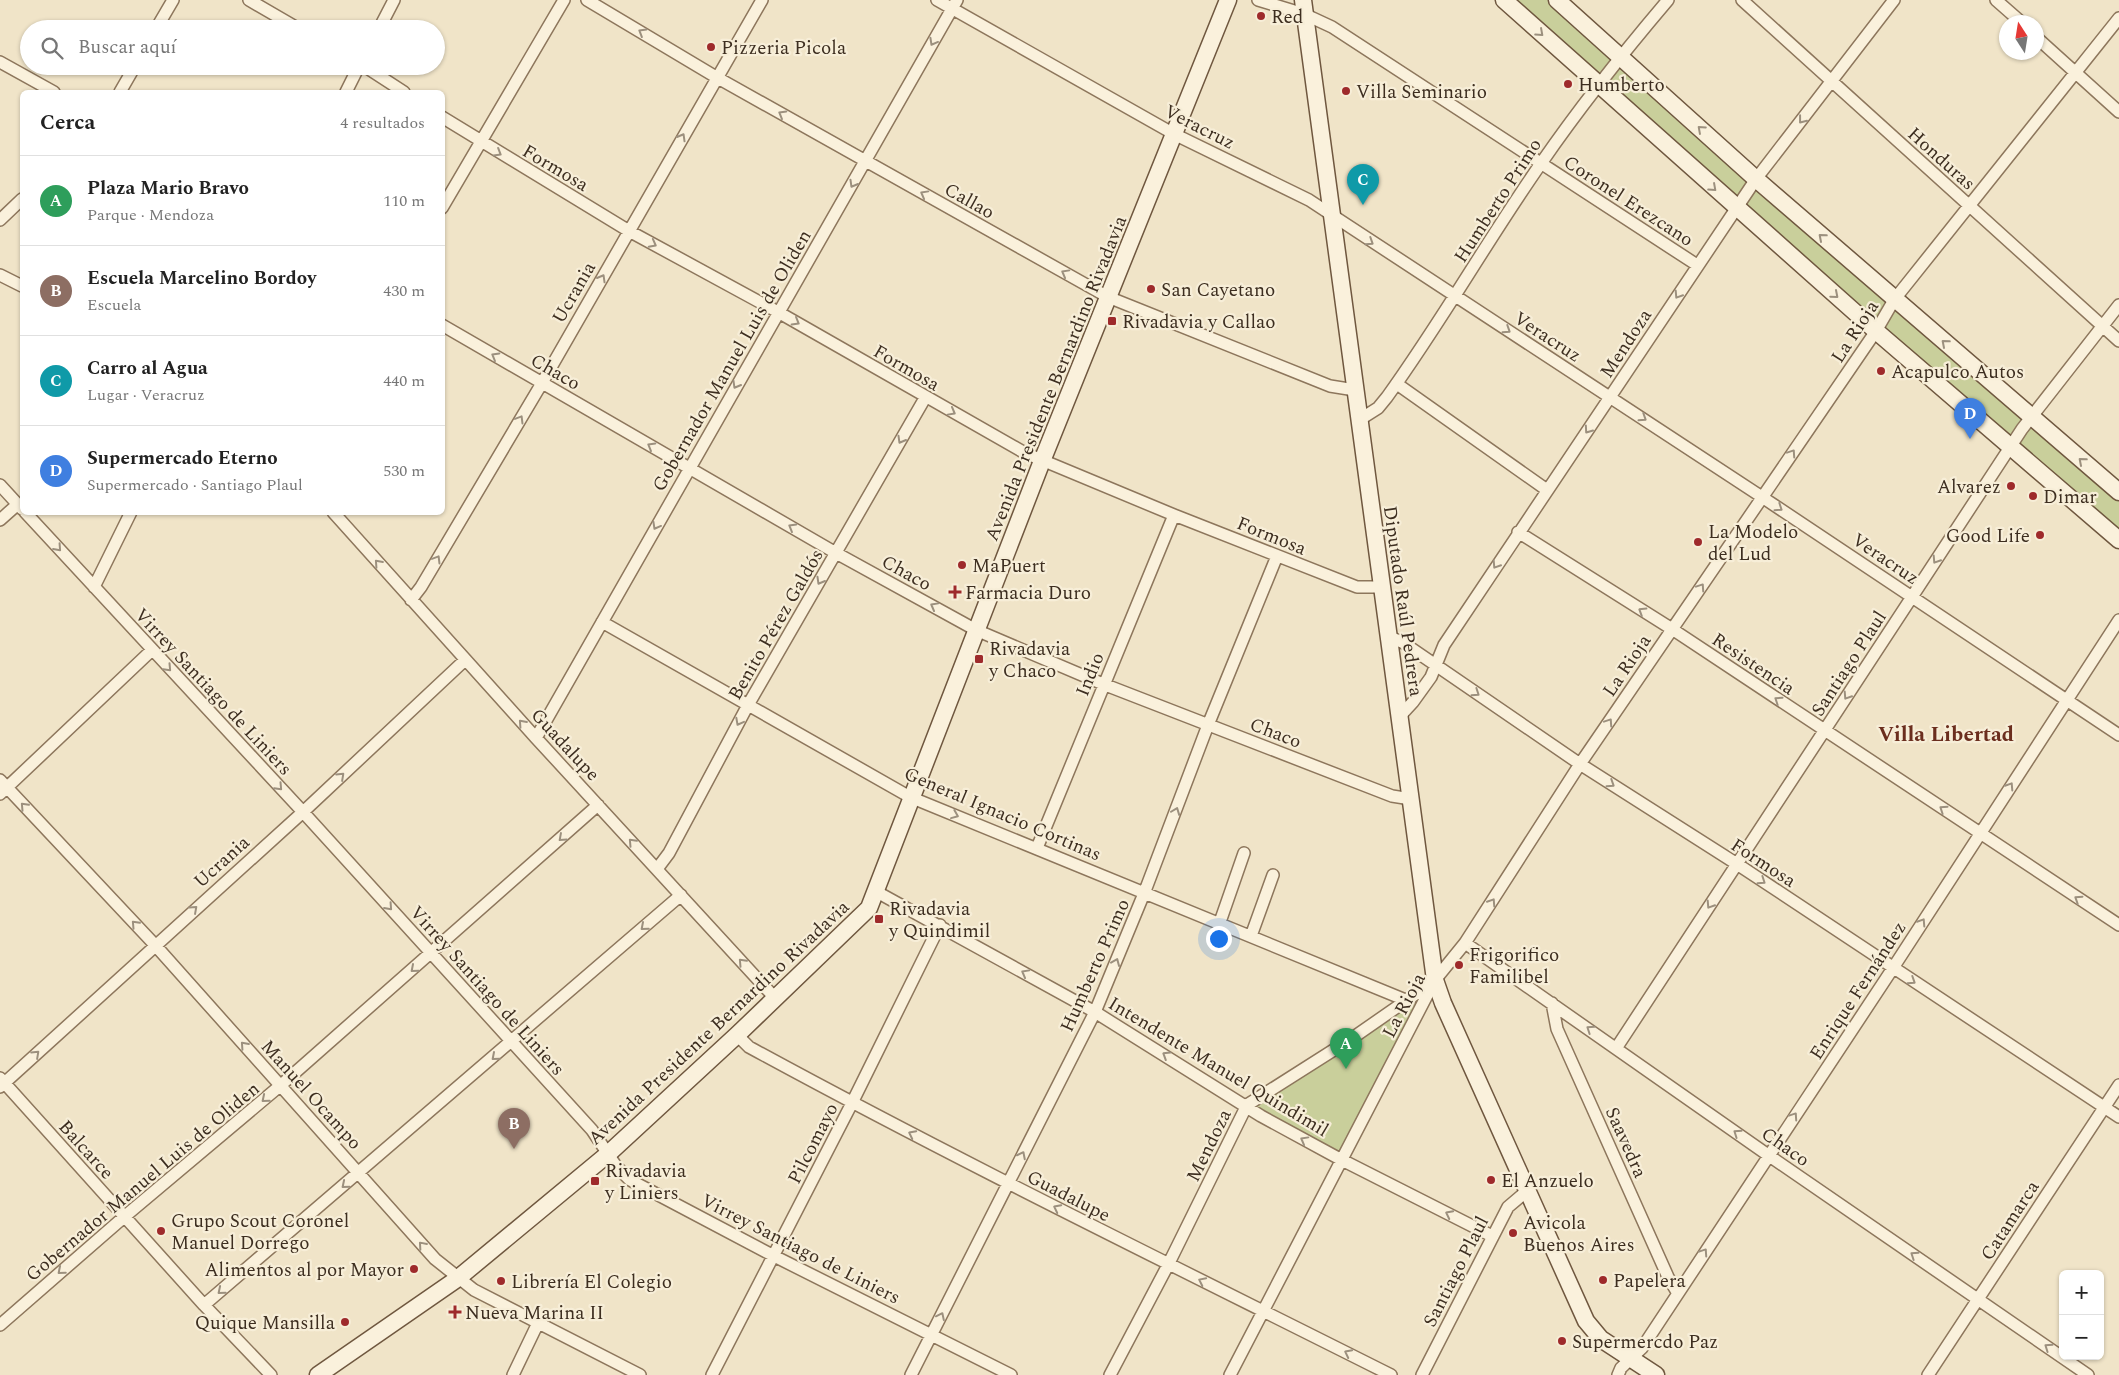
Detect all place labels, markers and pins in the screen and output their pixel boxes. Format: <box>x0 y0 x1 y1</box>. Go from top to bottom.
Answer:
place label: Red <box>1271 3 1303 32</box>
marker: Red <box>1255 10 1267 22</box>
place label: Pizzeria Picola <box>721 34 847 63</box>
marker: Pizzeria Picola <box>705 41 717 53</box>
place label: Humberto <box>1578 71 1665 100</box>
place label: Villa Seminario <box>1356 78 1487 107</box>
marker: Humberto <box>1562 78 1574 90</box>
marker: Villa Seminario <box>1340 85 1352 97</box>
pin: C <box>1347 164 1379 205</box>
place label: San Cayetano <box>1161 276 1275 305</box>
marker: San Cayetano <box>1145 283 1157 295</box>
place label: Rivadavia y Callao <box>1122 308 1276 337</box>
marker: Rivadavia y Callao <box>1106 315 1118 327</box>
place label: Acapulco Autos <box>1891 358 2024 387</box>
marker: Acapulco Autos <box>1875 365 1887 377</box>
pin: D <box>1954 398 1986 439</box>
place label: Alvarez <box>1937 473 2001 502</box>
marker: Alvarez <box>2005 480 2017 492</box>
place label: Dimar <box>2043 483 2097 512</box>
marker: Dimar <box>2027 490 2039 502</box>
place label: La Modelo del Lud <box>1708 518 1798 569</box>
place label: Good Life <box>1946 522 2030 551</box>
marker: Good Life <box>2034 529 2046 541</box>
marker: La Modelo del Lud <box>1692 536 1704 548</box>
place label: MaPuert <box>972 552 1046 581</box>
marker: MaPuert <box>956 559 968 571</box>
place label: Farmacia Duro <box>965 579 1091 608</box>
marker: Farmacia Duro <box>949 586 961 598</box>
place label: Rivadavia y Chaco <box>988 635 1071 686</box>
marker: Rivadavia y Chaco <box>973 653 985 665</box>
place label: Rivadavia y Quindimil <box>888 895 990 946</box>
marker: Rivadavia y Quindimil <box>873 913 885 925</box>
place label: Frigorifico Familibel <box>1469 941 1559 992</box>
marker: Frigorifico Familibel <box>1453 959 1465 971</box>
pin: A <box>1330 1028 1362 1069</box>
pin: B <box>498 1108 530 1149</box>
place label: Rivadavia y Liniers <box>604 1157 687 1208</box>
place label: El Anzuelo <box>1501 1167 1594 1196</box>
marker: El Anzuelo <box>1485 1174 1497 1186</box>
marker: Rivadavia y Liniers <box>589 1175 601 1187</box>
place label: Grupo Scout Coronel Manuel Dorrego <box>171 1207 349 1258</box>
place label: Avicola Buenos Aires <box>1523 1209 1635 1260</box>
marker: Grupo Scout Coronel Manuel Dorrego <box>155 1225 167 1237</box>
marker: Avicola Buenos Aires <box>1507 1227 1519 1239</box>
place label: Alimentos al por Mayor <box>205 1256 404 1285</box>
marker: Alimentos al por Mayor <box>408 1263 420 1275</box>
place label: Papelera <box>1613 1267 1687 1296</box>
place label: Librería El Colegio <box>511 1268 672 1297</box>
marker: Papelera <box>1597 1274 1609 1286</box>
marker: Librería El Colegio <box>495 1275 507 1287</box>
place label: Nueva Marina II <box>465 1299 604 1328</box>
marker: Nueva Marina II <box>449 1306 461 1318</box>
place label: Quique Mansilla <box>195 1309 336 1338</box>
marker: Quique Mansilla <box>339 1316 351 1328</box>
place label: Supermercdo Paz <box>1572 1328 1718 1357</box>
marker: Supermercdo Paz <box>1556 1335 1568 1347</box>

